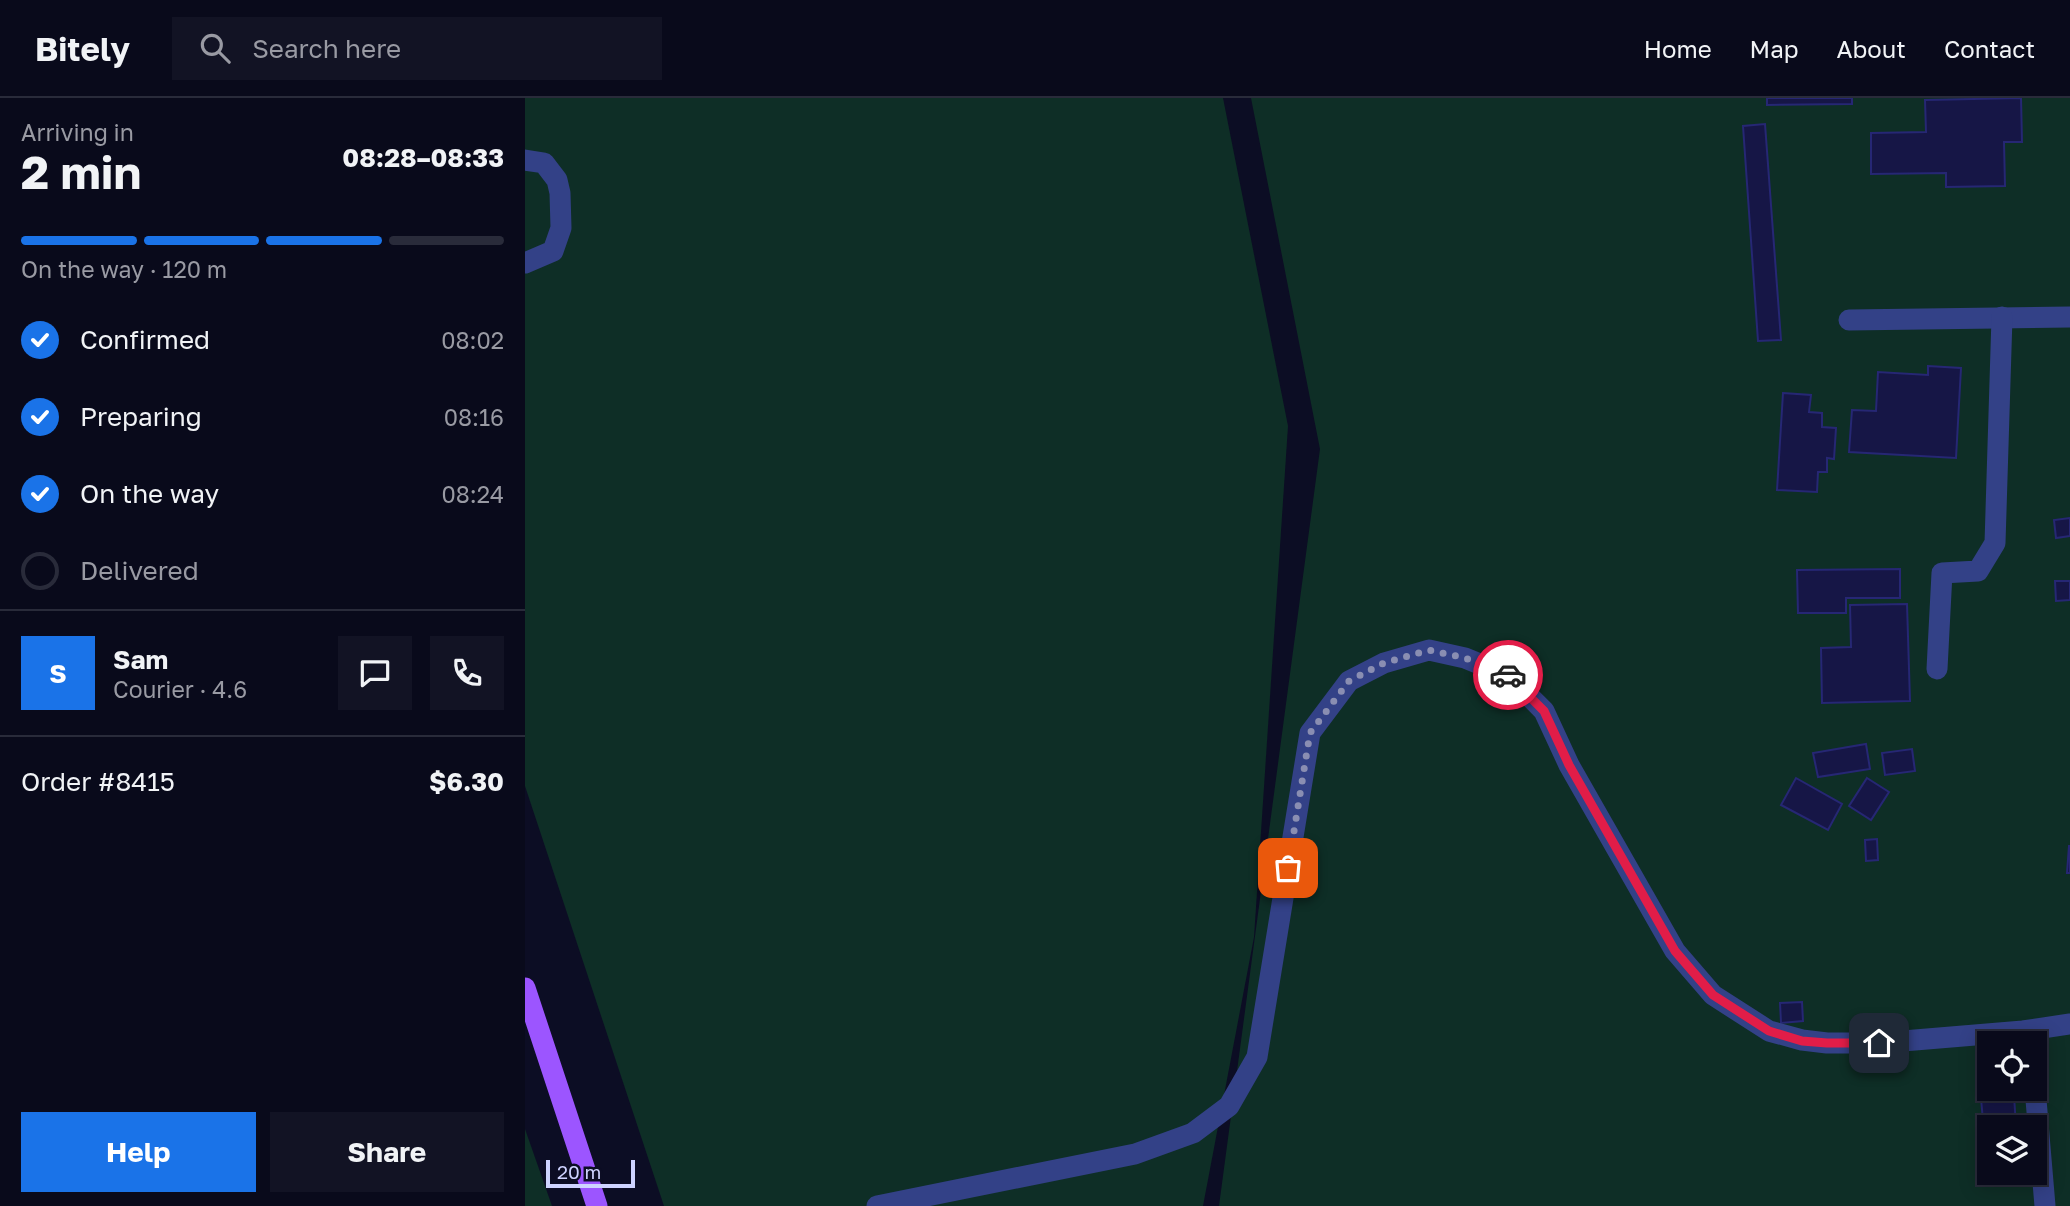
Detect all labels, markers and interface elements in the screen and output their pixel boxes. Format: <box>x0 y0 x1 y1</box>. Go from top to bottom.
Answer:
search box <box>172 17 662 80</box>
text: Bitely <box>35 29 130 68</box>
icon: search <box>196 29 234 67</box>
text: Search here <box>252 33 401 64</box>
text: Home <box>1644 34 1712 63</box>
text: Map <box>1750 34 1799 63</box>
text: About <box>1837 34 1906 63</box>
text: Contact <box>1944 34 2035 63</box>
text: Arriving in <box>21 118 134 146</box>
text: 08:28–08:33 <box>342 142 504 173</box>
text: 2 min <box>21 144 141 199</box>
text: On the way · 120 m <box>21 255 227 283</box>
icon: check <box>21 321 59 359</box>
text: Confirmed <box>80 324 210 355</box>
text: 08:02 <box>441 326 504 354</box>
icon: check <box>21 398 59 436</box>
text: Preparing <box>80 401 202 432</box>
text: 08:16 <box>444 403 504 431</box>
icon: check <box>21 475 59 513</box>
text: On the way <box>80 478 219 509</box>
text: 08:24 <box>441 480 504 508</box>
text: Delivered <box>80 555 199 586</box>
button: chat <box>338 636 412 710</box>
button: phone <box>430 636 504 710</box>
courier <box>1473 640 1543 710</box>
text: Sam <box>113 644 168 675</box>
icon: car <box>1489 656 1527 694</box>
text: S <box>49 658 67 689</box>
text: Courier · 4.6 <box>113 675 247 703</box>
text: Order #8415 <box>21 766 175 797</box>
text: $6.30 <box>429 766 504 797</box>
pin <box>1258 838 1318 898</box>
icon: bag <box>1269 849 1307 887</box>
pin <box>1849 1013 1909 1073</box>
icon: home <box>1860 1024 1898 1062</box>
map controls <box>1977 1031 2047 1185</box>
button: locate <box>1977 1031 2047 1101</box>
button: Help <box>21 1112 256 1192</box>
button: Share <box>270 1112 504 1192</box>
button: layers <box>1977 1115 2047 1185</box>
scale bar <box>546 1157 635 1189</box>
text: 20 m <box>557 1160 601 1183</box>

